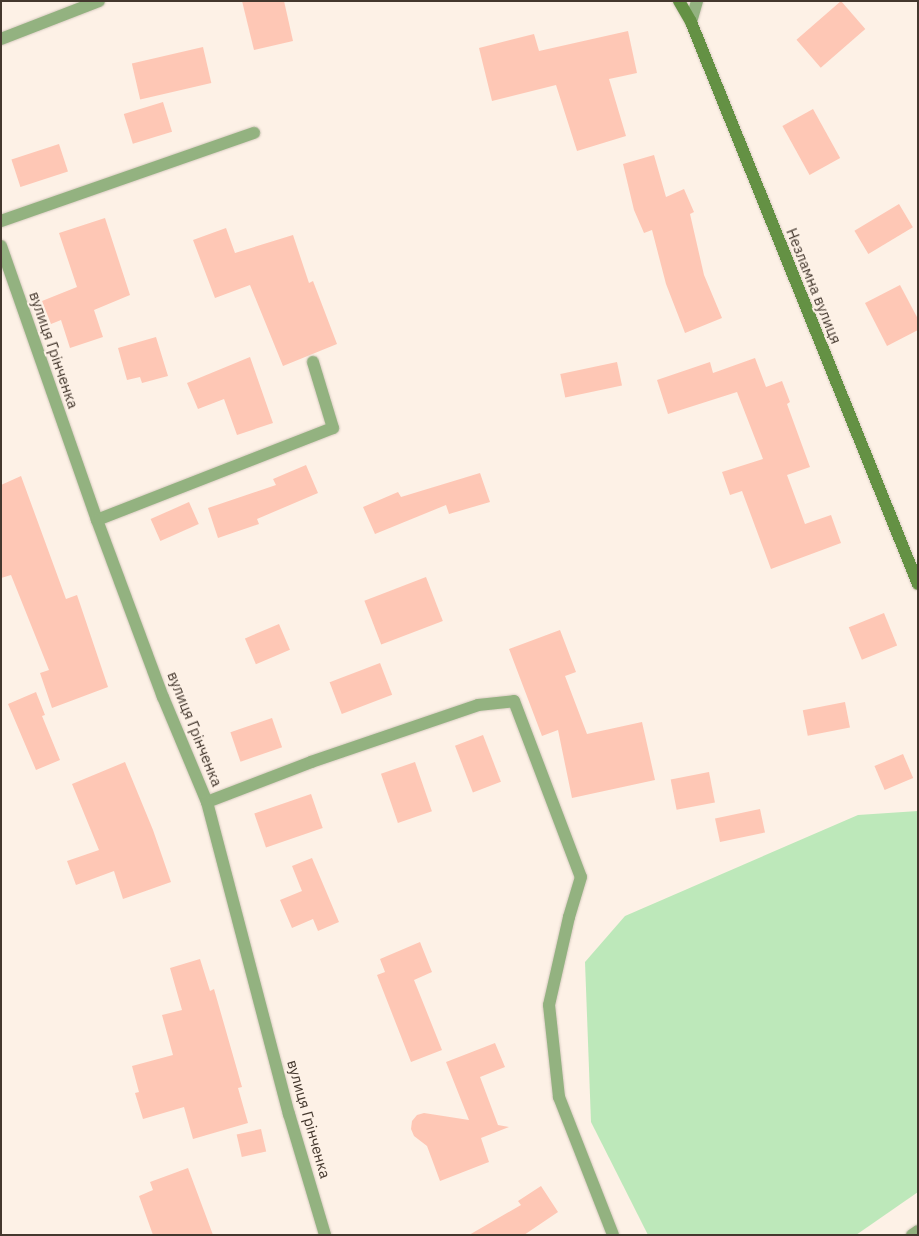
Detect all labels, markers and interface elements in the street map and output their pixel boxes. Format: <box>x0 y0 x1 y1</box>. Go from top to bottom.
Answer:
street label: Незламна вулиця <box>783 225 845 347</box>
street label: вулиця Грінченка <box>26 289 82 411</box>
street label: вулиця Грінченка <box>164 669 226 789</box>
street label: вулиця Грінченка <box>283 1058 335 1180</box>

